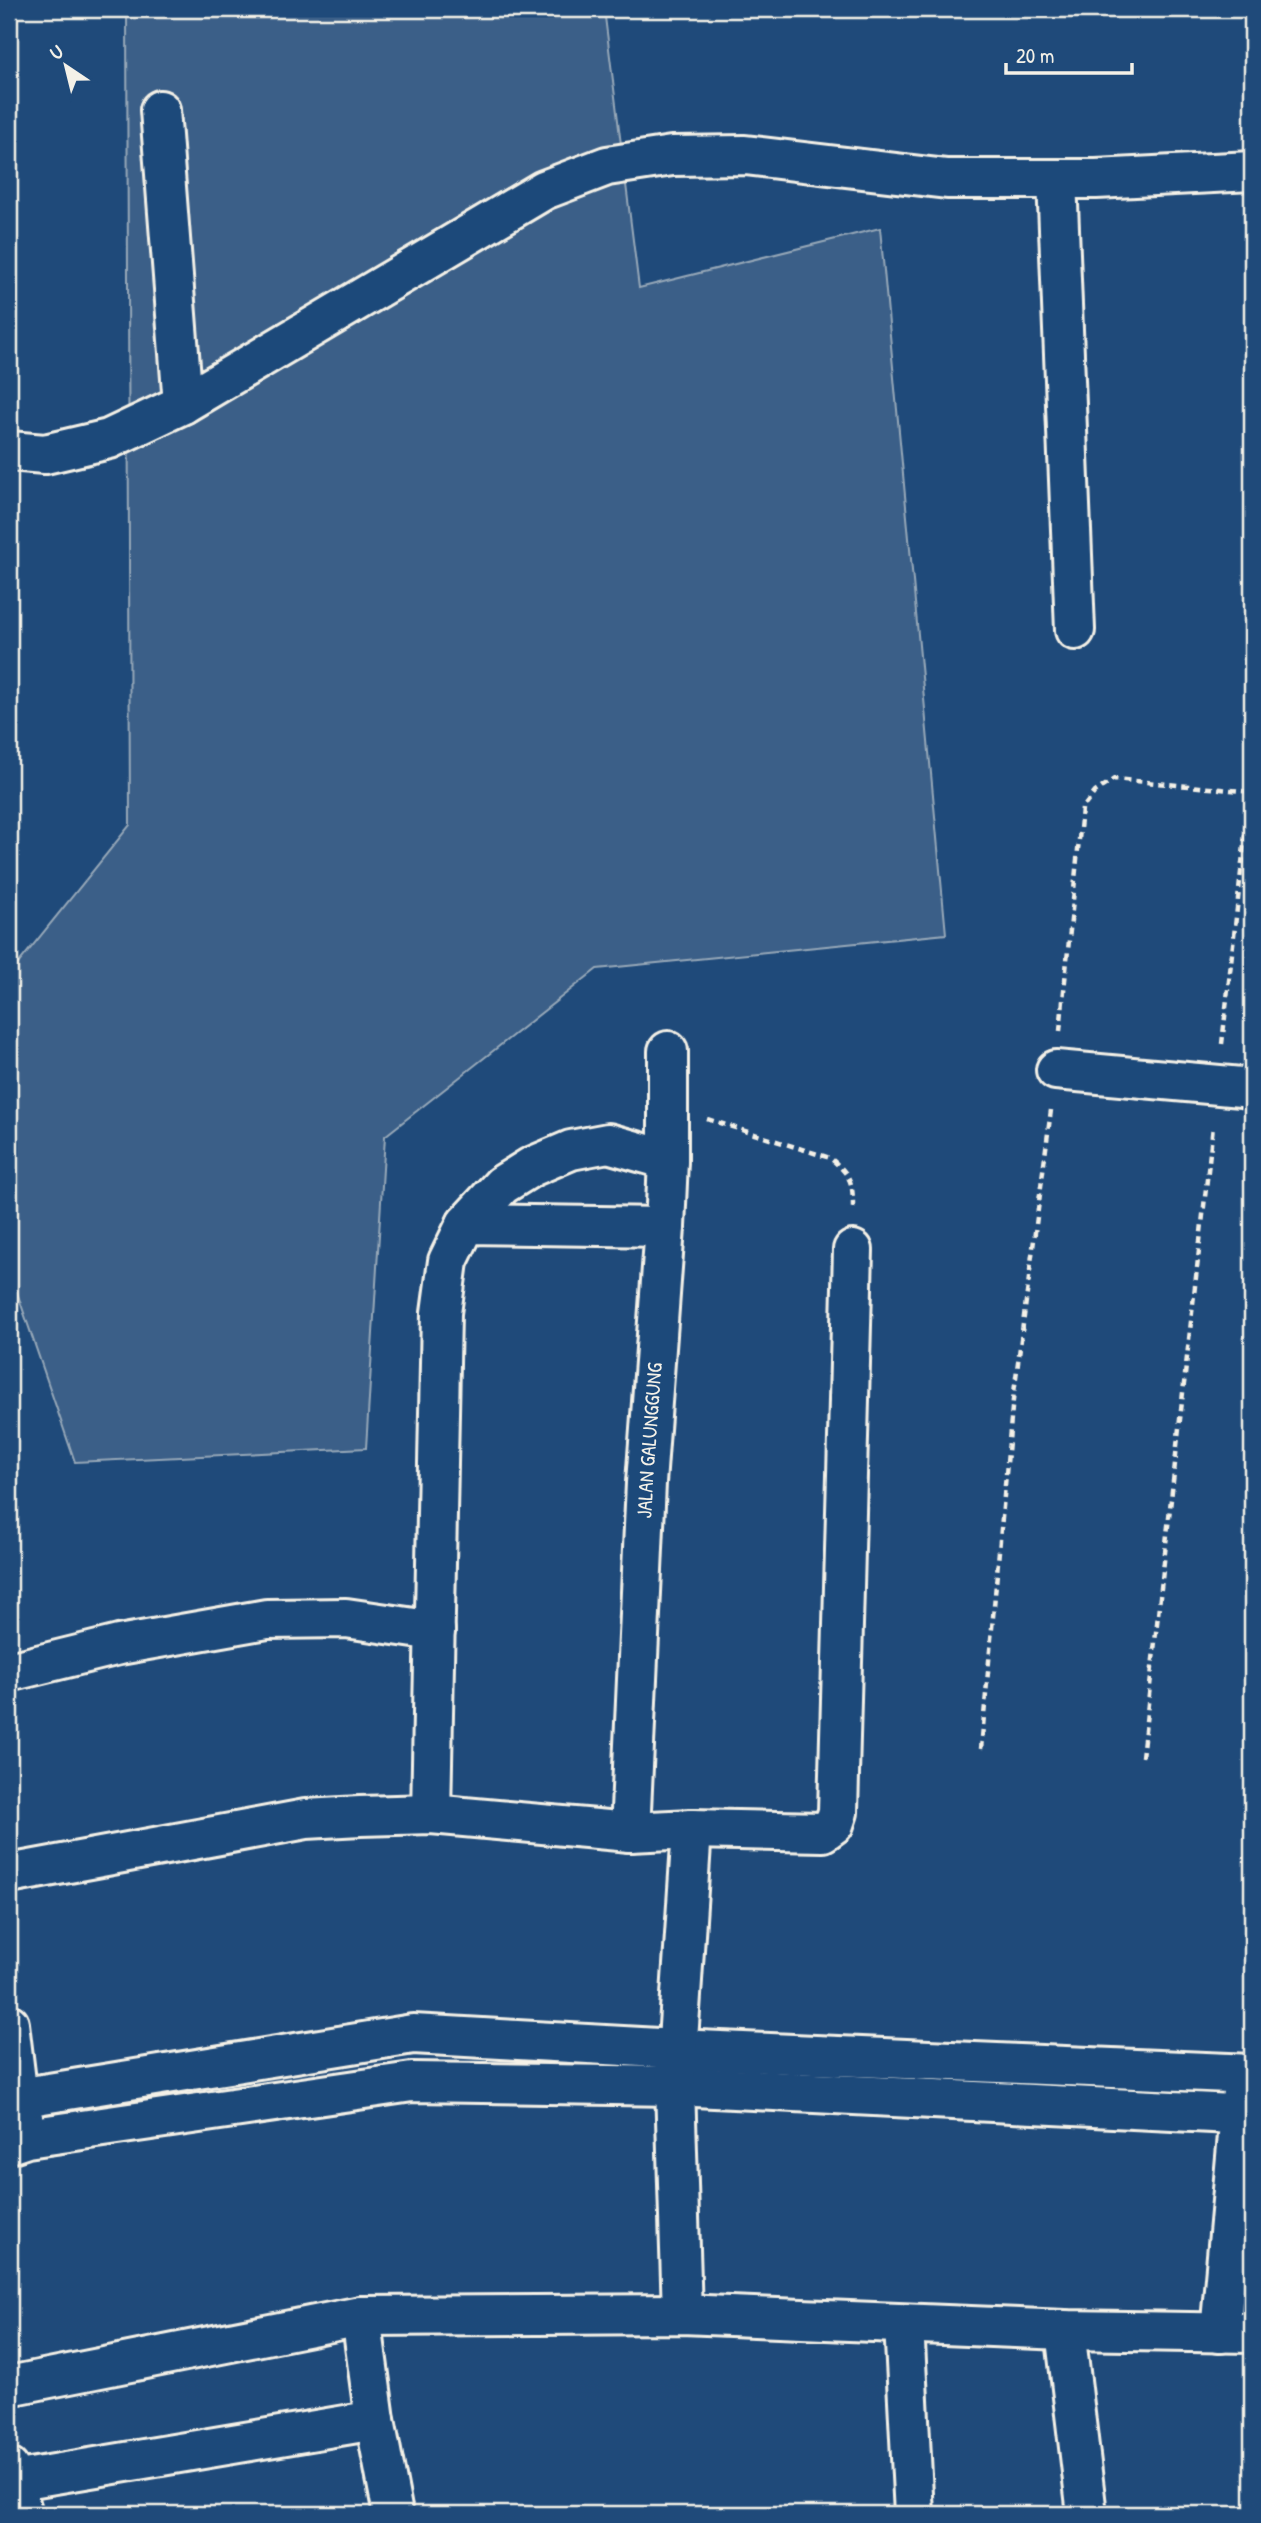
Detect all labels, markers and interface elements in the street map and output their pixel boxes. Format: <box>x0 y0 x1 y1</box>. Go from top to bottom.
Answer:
north arrow <box>32 32 102 102</box>
scale bar <box>1006 32 1132 76</box>
text: U <box>45 38 68 66</box>
text: 20 m <box>1016 41 1054 70</box>
street label: JALAN GALUNGGUNG <box>629 1362 669 1519</box>

